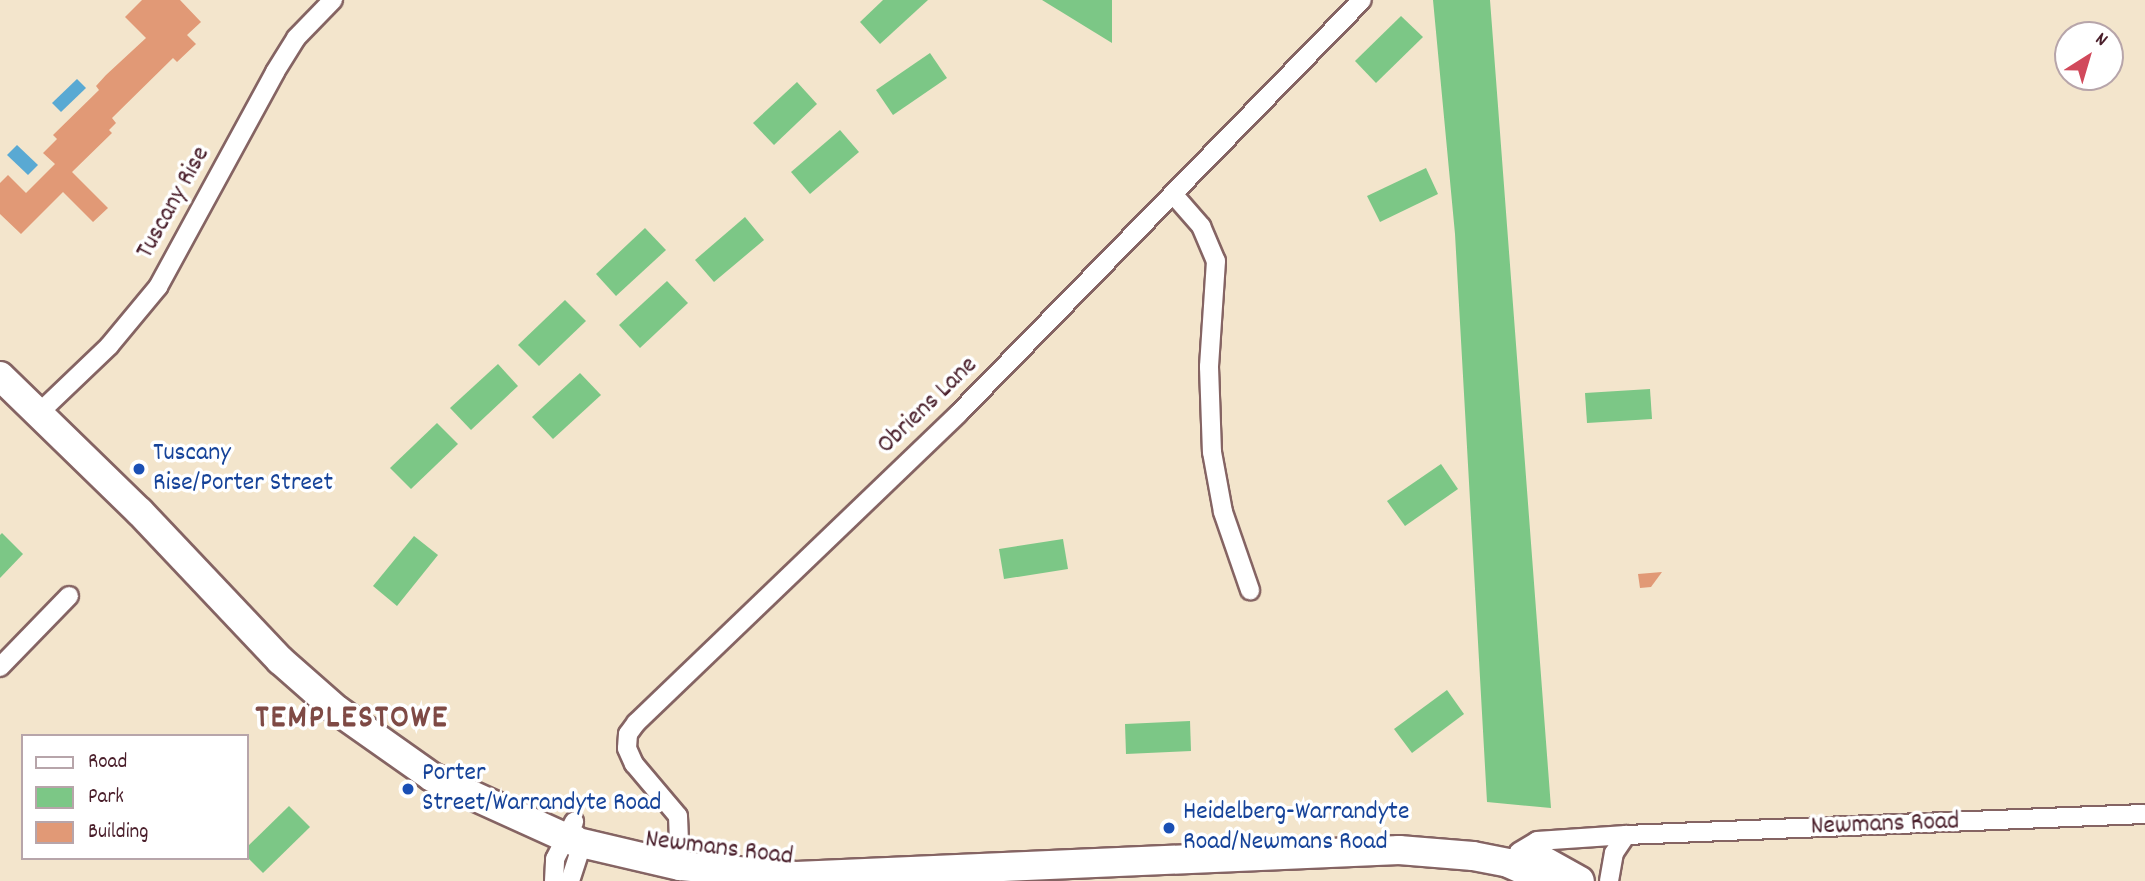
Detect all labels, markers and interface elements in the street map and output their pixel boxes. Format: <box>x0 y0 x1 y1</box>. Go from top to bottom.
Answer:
north arrow <box>2054 21 2124 91</box>
text: N <box>2089 27 2113 54</box>
street label: Tuscany Rise <box>130 141 218 265</box>
street label: Obriens Lane <box>871 351 985 461</box>
place label: Tuscany Rise/Porter Street <box>153 438 333 500</box>
marker: Tuscany Rise/Porter Street <box>131 461 147 477</box>
district label: TEMPLESTOWE <box>257 700 447 740</box>
legend <box>21 734 248 860</box>
text: Road <box>88 748 127 778</box>
place label: Porter Street/Warrandyte Road <box>422 758 662 820</box>
marker: Porter Street/Warrandyte Road <box>400 781 416 797</box>
text: Park <box>88 783 124 813</box>
place label: Heidelberg-Warrandyte Road/Newmans Road <box>1183 797 1409 858</box>
street label: Newmans Road <box>1810 807 1960 843</box>
text: Building <box>88 818 148 848</box>
marker: Heidelberg-Warrandyte Road/Newmans Road <box>1161 820 1177 836</box>
street label: Newmans Road <box>643 824 795 874</box>

